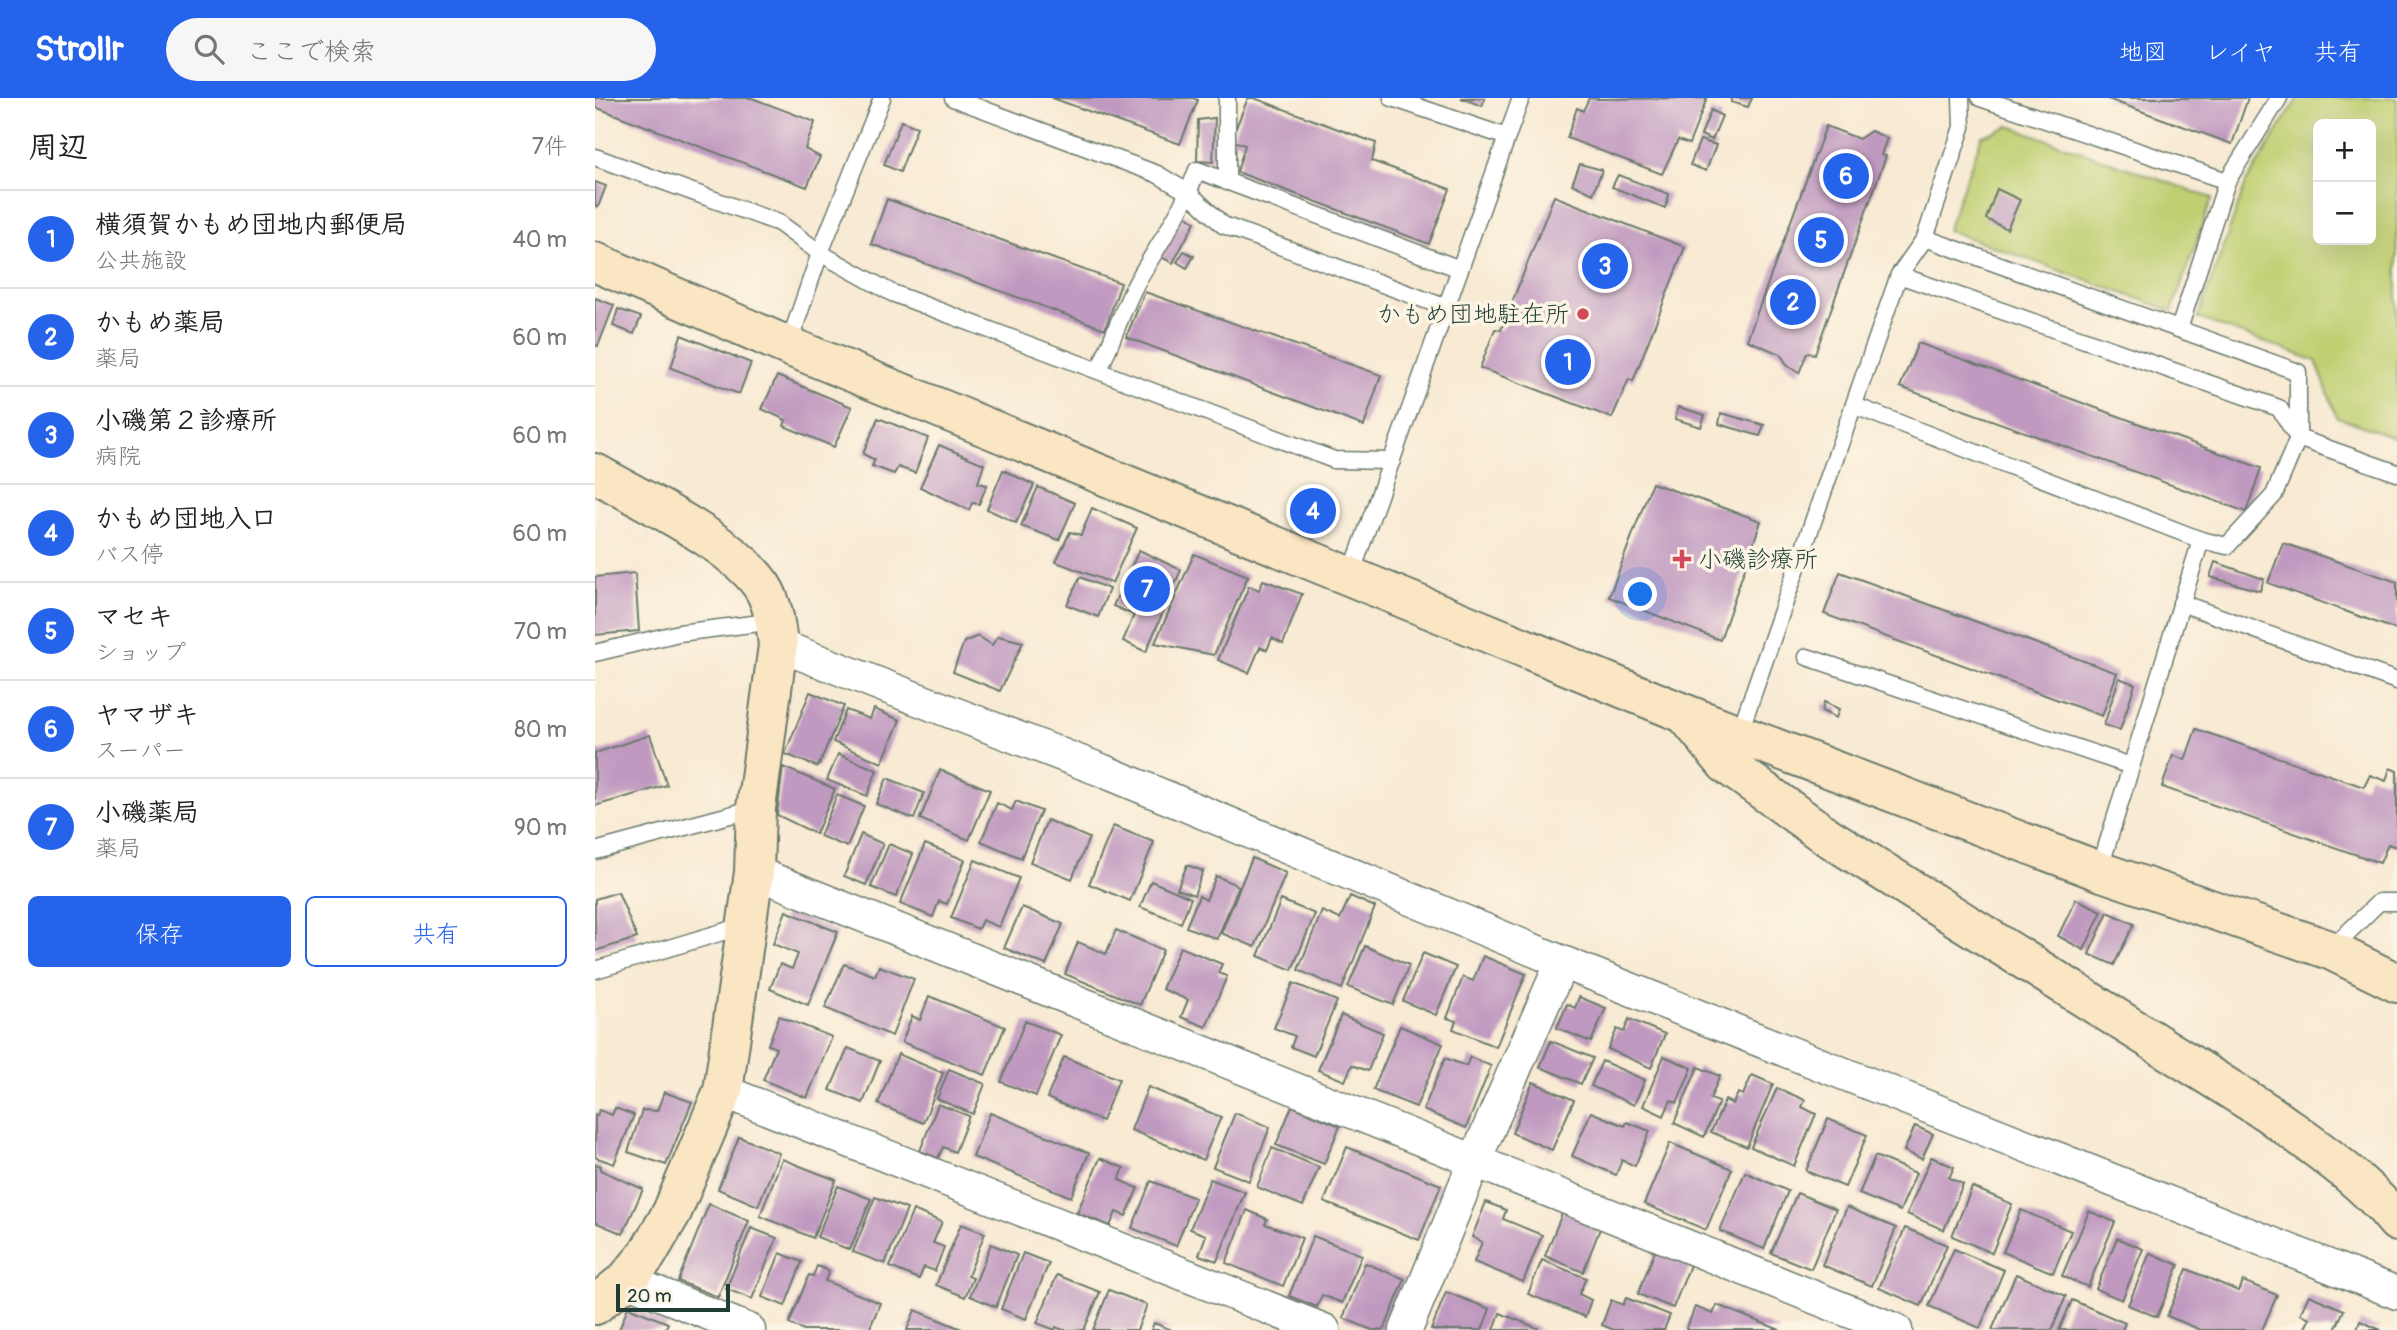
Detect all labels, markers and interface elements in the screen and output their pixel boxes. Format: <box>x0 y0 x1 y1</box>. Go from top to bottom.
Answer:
search box <box>166 18 656 81</box>
text: Strollr <box>35 29 124 70</box>
icon: search <box>190 30 228 68</box>
text: ここで検索 <box>246 36 376 68</box>
text: 地図 <box>2119 38 2167 67</box>
text: レイヤ <box>2205 38 2276 67</box>
text: 共有 <box>2314 38 2362 67</box>
map controls <box>2313 119 2376 245</box>
button: + <box>2313 119 2376 182</box>
text: 周辺 <box>28 129 88 166</box>
text: 7件 <box>532 132 567 161</box>
pin: 6 <box>1823 150 1869 202</box>
button: − <box>2313 182 2376 245</box>
text: 横須賀かもめ団地内郵便局 <box>95 209 407 241</box>
pin: 5 <box>1798 214 1844 266</box>
text: 1 <box>47 225 56 254</box>
text: 40 m <box>513 225 567 254</box>
pin: 3 <box>1582 240 1628 292</box>
text: 公共施設 <box>95 246 187 275</box>
pin: 2 <box>1770 276 1816 328</box>
place label: かもめ団地駐在所 <box>1377 300 1569 329</box>
marker: かもめ団地駐在所 <box>1575 306 1591 322</box>
text: かもめ薬局 <box>95 307 225 339</box>
text: 2 <box>45 323 57 352</box>
text: 60 m <box>512 323 567 352</box>
pin: 1 <box>1545 336 1591 388</box>
text: 薬局 <box>95 344 141 373</box>
text: 小磯第２診療所 <box>95 405 277 437</box>
text: 3 <box>45 421 57 450</box>
text: 60 m <box>512 421 567 450</box>
text: 病院 <box>95 442 141 471</box>
pin: 4 <box>1290 485 1336 537</box>
text: かもめ団地入口 <box>95 503 277 535</box>
text: 4 <box>44 519 58 548</box>
text: 60 m <box>512 519 567 548</box>
text: バス停 <box>95 540 164 569</box>
place label: 小磯診療所 <box>1698 545 1818 574</box>
marker: 小磯診療所 <box>1672 549 1692 569</box>
pin: 7 <box>1124 563 1170 615</box>
your location <box>1623 577 1657 611</box>
text: マセキ <box>95 601 173 633</box>
text: 5 <box>45 617 57 646</box>
text: 70 m <box>514 617 567 646</box>
text: ショップ <box>95 638 186 667</box>
text: ヤマザキ <box>95 699 199 731</box>
text: 6 <box>44 715 58 744</box>
text: 80 m <box>514 715 567 744</box>
text: スーパー <box>95 736 186 765</box>
text: 小磯薬局 <box>95 797 199 829</box>
text: 7 <box>45 813 57 842</box>
text: 90 m <box>514 813 567 842</box>
text: 薬局 <box>95 834 141 863</box>
button: 保存 <box>28 896 291 967</box>
button: 共有 <box>305 896 567 967</box>
scale bar <box>616 1281 730 1313</box>
text: 20 m <box>627 1284 672 1308</box>

